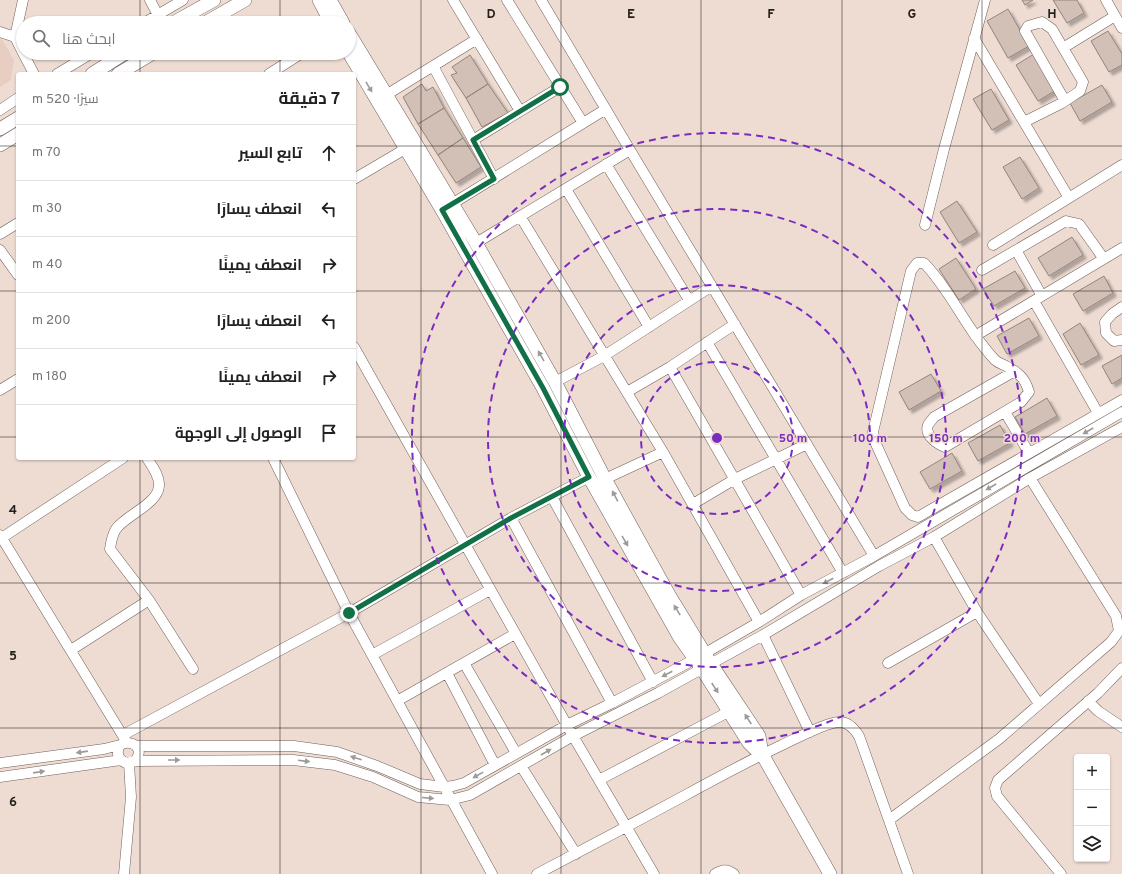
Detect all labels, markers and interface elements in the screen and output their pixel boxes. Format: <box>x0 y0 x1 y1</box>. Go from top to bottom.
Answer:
text: D <box>486 7 496 23</box>
text: E <box>627 7 635 23</box>
text: F <box>767 7 775 23</box>
text: G <box>908 7 917 23</box>
text: H <box>1047 7 1057 23</box>
search box <box>16 16 356 60</box>
icon: search <box>30 27 52 49</box>
text: ابحث هنا <box>62 31 116 50</box>
route start <box>551 78 569 96</box>
one-way arrow <box>365 81 372 93</box>
text: 7 دقيقة <box>279 89 340 111</box>
text: سيرًا · 520 m <box>32 92 98 108</box>
icon: ahead <box>318 142 340 164</box>
text: 70 m <box>32 145 61 161</box>
text: تابع السير <box>239 145 302 164</box>
icon: left <box>318 198 340 220</box>
text: 30 m <box>32 201 62 217</box>
text: انعطف يسارًا <box>216 201 302 220</box>
icon: right <box>318 254 340 276</box>
text: 40 m <box>32 257 63 273</box>
text: انعطف يمينًا <box>218 257 302 276</box>
icon: left <box>318 310 340 332</box>
text: 200 m <box>32 313 71 329</box>
text: انعطف يسارًا <box>216 313 302 332</box>
one-way arrow <box>537 350 544 362</box>
icon: right <box>318 366 340 388</box>
text: 180 m <box>32 369 67 385</box>
text: انعطف يمينًا <box>218 369 302 388</box>
icon: arrive <box>318 422 340 444</box>
text: الوصول إلى الوجهة <box>175 425 302 444</box>
one-way arrow <box>1082 428 1094 435</box>
centre of rings <box>710 431 724 445</box>
text: 50 m <box>779 431 807 447</box>
text: 100 m <box>853 431 887 447</box>
text: 150 m <box>929 431 963 447</box>
text: 200 m <box>1004 431 1040 447</box>
one-way arrow <box>985 484 997 491</box>
one-way arrow <box>611 490 618 502</box>
text: 4 <box>9 503 17 519</box>
one-way arrow <box>622 535 629 547</box>
one-way arrow <box>822 578 834 584</box>
route end <box>340 604 358 622</box>
one-way arrow <box>674 604 681 616</box>
text: 5 <box>9 649 17 665</box>
one-way arrow <box>661 671 673 678</box>
one-way arrow <box>711 682 718 694</box>
one-way arrow <box>744 713 751 725</box>
one-way arrow <box>540 748 551 755</box>
one-way arrow <box>76 749 88 755</box>
map controls <box>1074 754 1110 862</box>
button: + <box>1074 754 1110 790</box>
one-way arrow <box>350 755 362 761</box>
one-way arrow <box>168 757 181 763</box>
one-way arrow <box>298 758 310 764</box>
one-way arrow <box>33 769 45 775</box>
one-way arrow <box>472 772 484 778</box>
button: − <box>1074 790 1110 826</box>
one-way arrow <box>422 794 434 801</box>
text: 6 <box>9 795 17 811</box>
button: layers <box>1074 826 1110 862</box>

